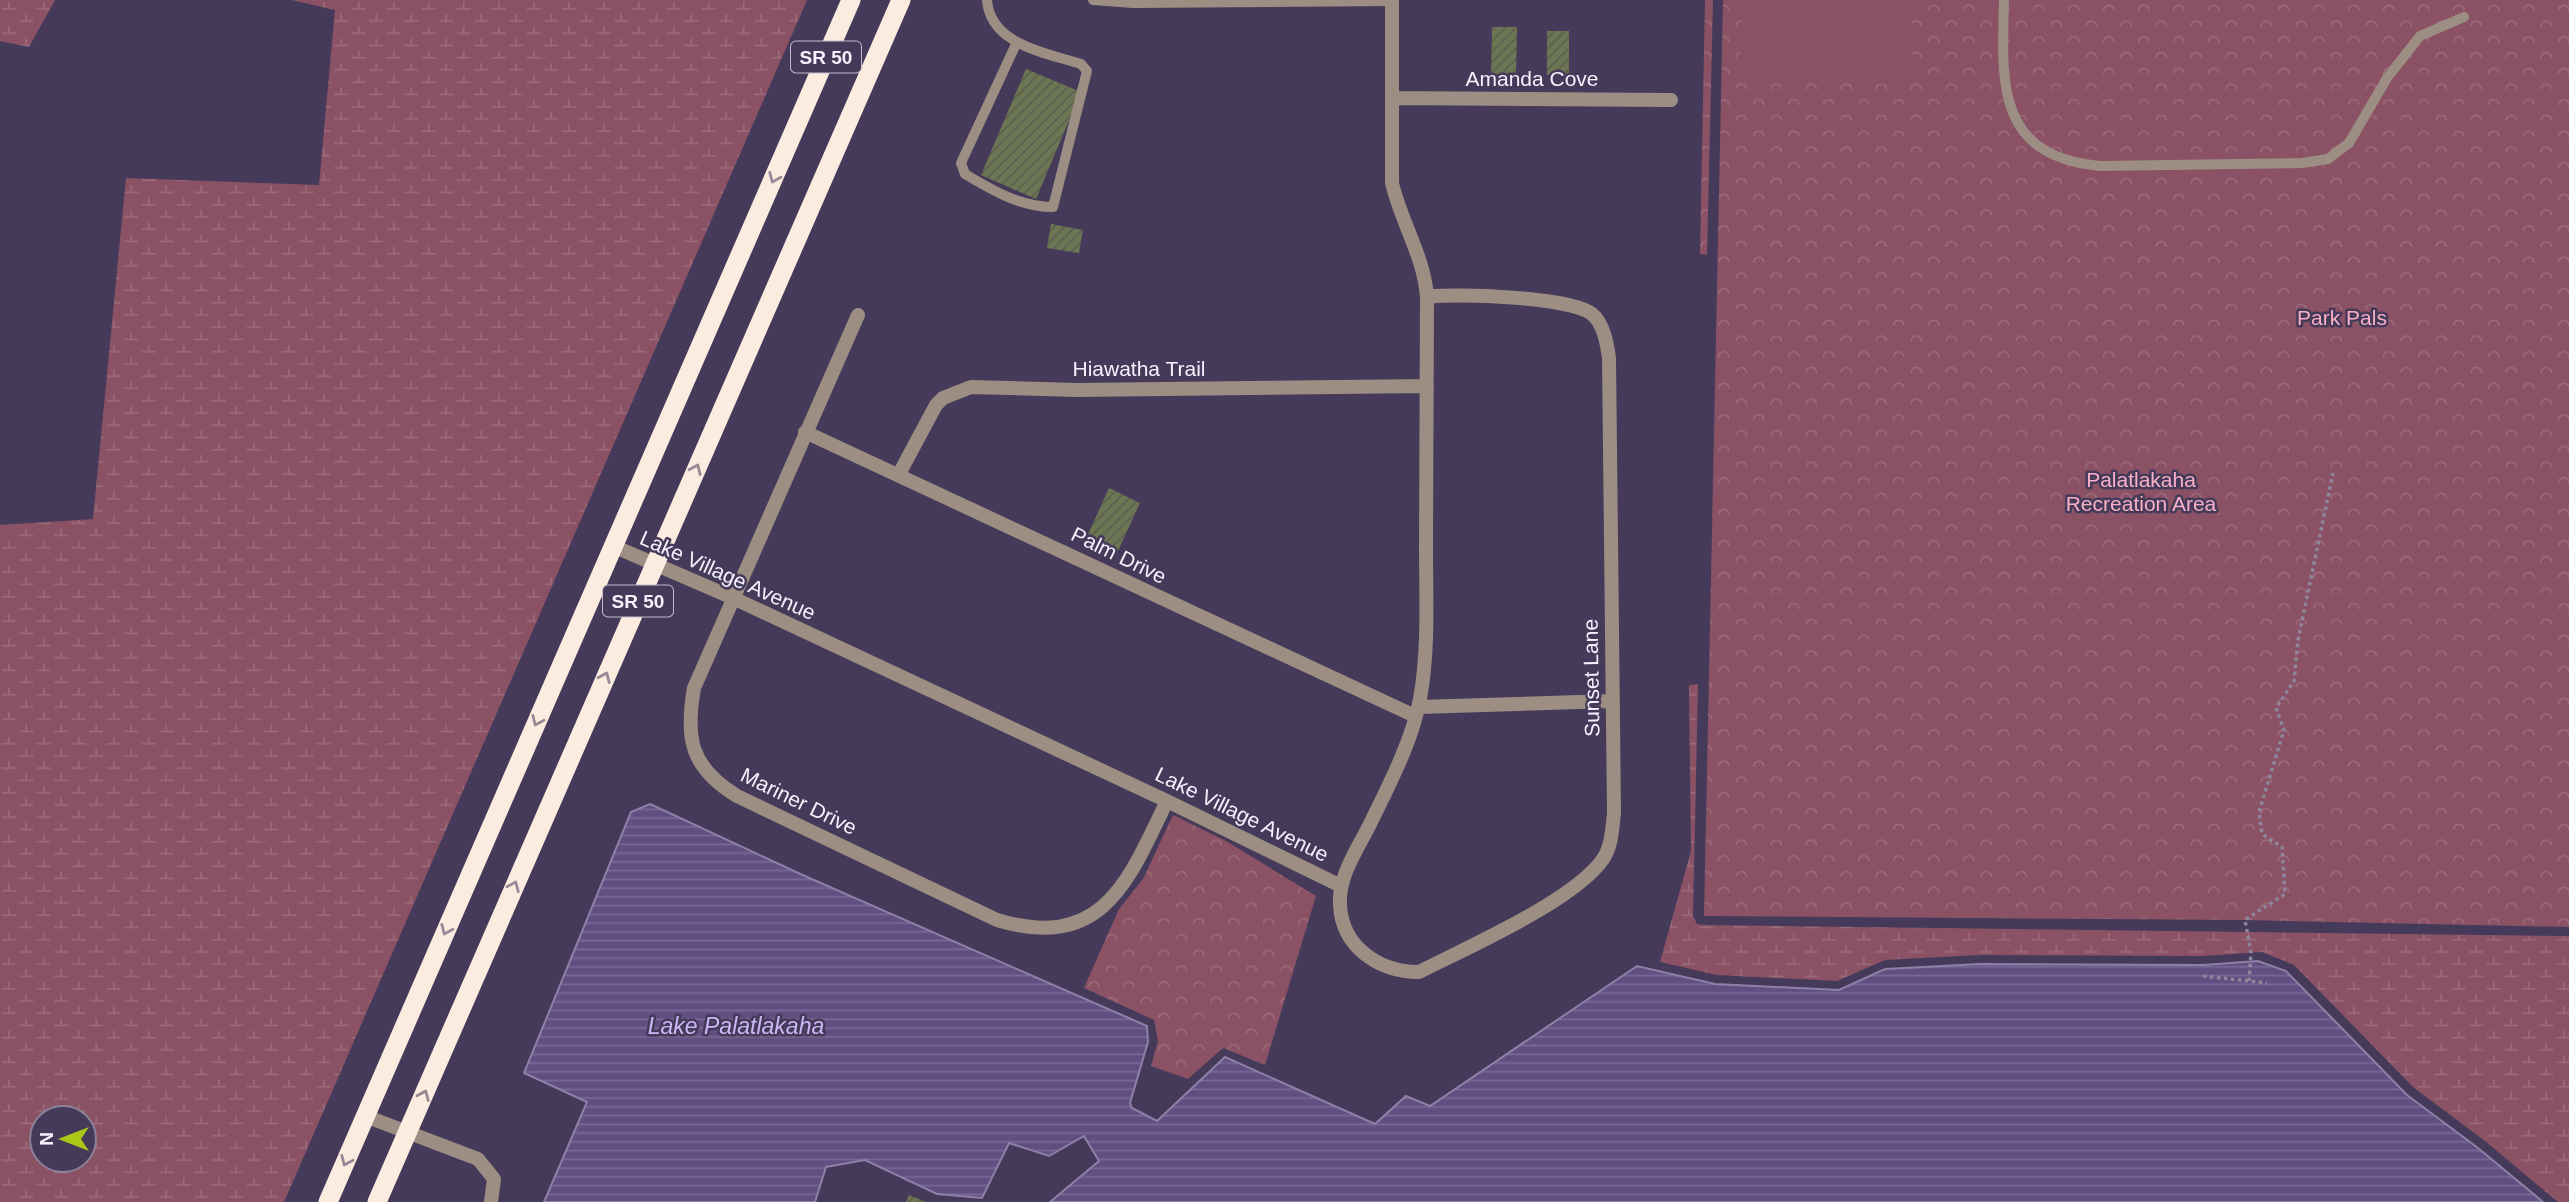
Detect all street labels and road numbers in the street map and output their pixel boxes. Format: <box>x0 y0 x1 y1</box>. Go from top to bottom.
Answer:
road number: SR 50 <box>791 41 861 72</box>
street label: Amanda Cove <box>1465 67 1599 90</box>
street label: Hiawatha Trail <box>1072 357 1206 380</box>
street label: Palm Drive <box>1068 522 1170 588</box>
street label: Lake Village Avenue <box>637 526 819 624</box>
road number: SR 50 <box>603 586 673 616</box>
street label: Sunset Lane <box>1578 619 1604 737</box>
street label: Lake Village Avenue <box>1152 762 1332 866</box>
street label: Mariner Drive <box>737 763 861 839</box>

